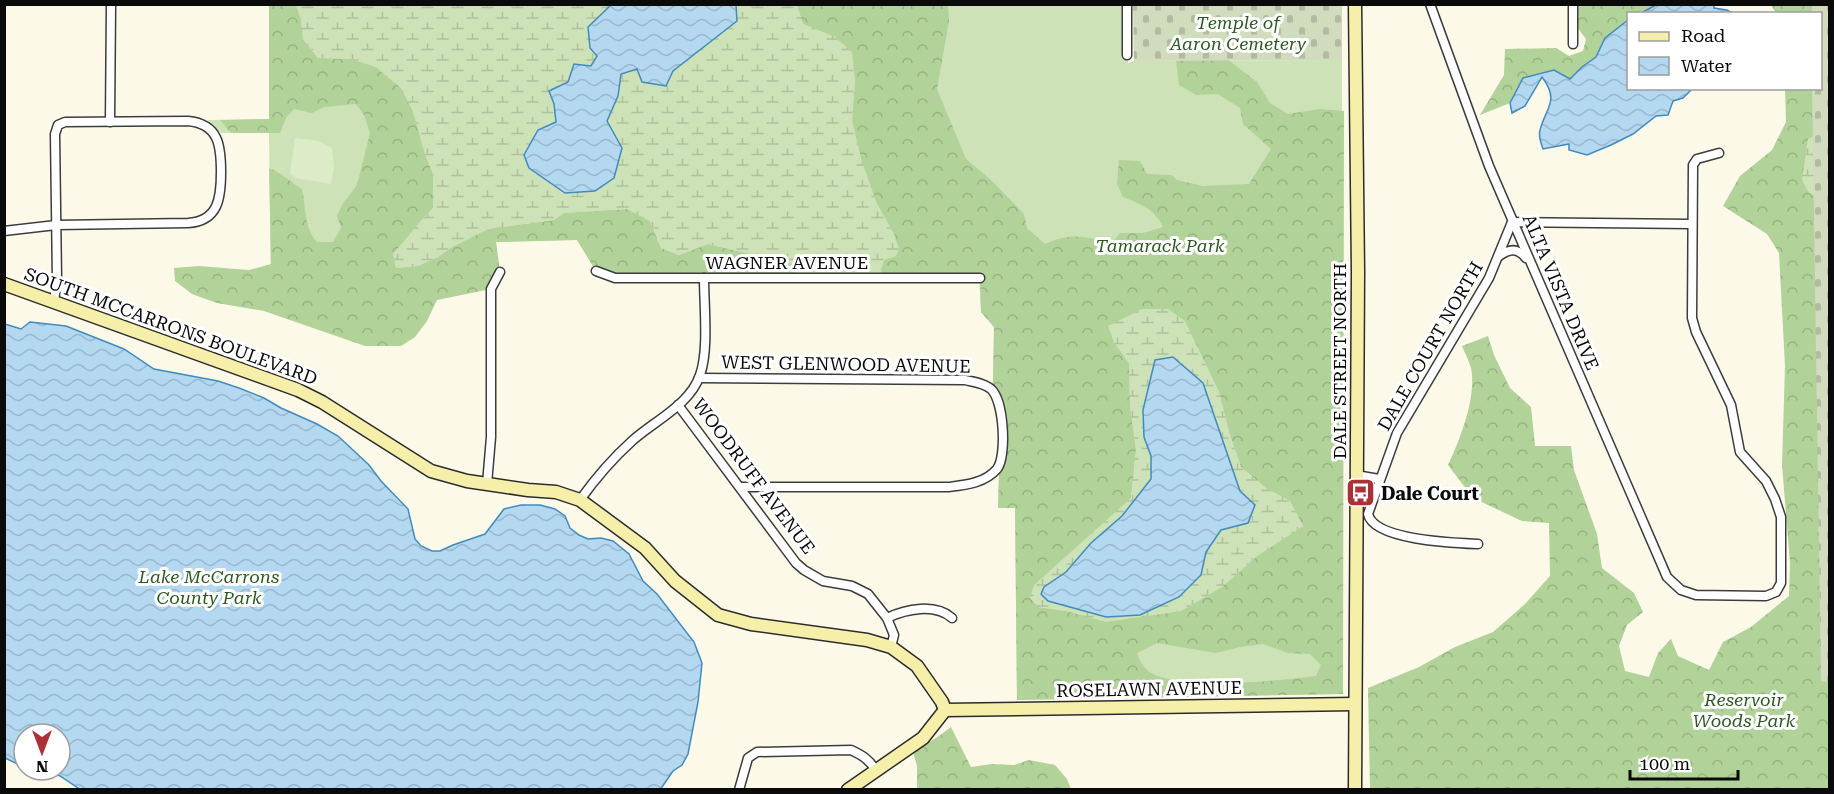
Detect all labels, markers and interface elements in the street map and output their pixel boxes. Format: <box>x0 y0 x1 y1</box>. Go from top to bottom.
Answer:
park label: Temple of Aaron Cemetery <box>1169 12 1307 54</box>
legend <box>1627 12 1822 90</box>
text: Road <box>1681 25 1726 46</box>
text: Water <box>1681 55 1732 76</box>
street label: ALTA VISTA DRIVE <box>1519 211 1603 373</box>
park label: Tamarack Park <box>1095 235 1225 256</box>
street label: WAGNER AVENUE <box>706 252 868 273</box>
street label: DALE COURT NORTH <box>1373 258 1487 434</box>
street label: SOUTH MCCARRONS BOULEVARD <box>22 263 320 389</box>
street label: DALE STREET NORTH <box>1329 263 1350 459</box>
street label: WEST GLENWOOD AVENUE <box>721 351 971 377</box>
street label: WOODRUFF AVENUE <box>689 394 819 558</box>
bus stop icon: Dale Court <box>1344 477 1376 509</box>
place label: Dale Court <box>1381 483 1479 504</box>
park label: Lake McCarrons County Park <box>138 566 279 608</box>
street label: ROSELAWN AVENUE <box>1056 677 1242 701</box>
park label: Reservoir Woods Park <box>1693 689 1795 731</box>
north arrow <box>12 722 72 782</box>
scale bar <box>1630 743 1738 781</box>
text: 100 m <box>1639 753 1690 774</box>
text: N <box>36 757 48 776</box>

